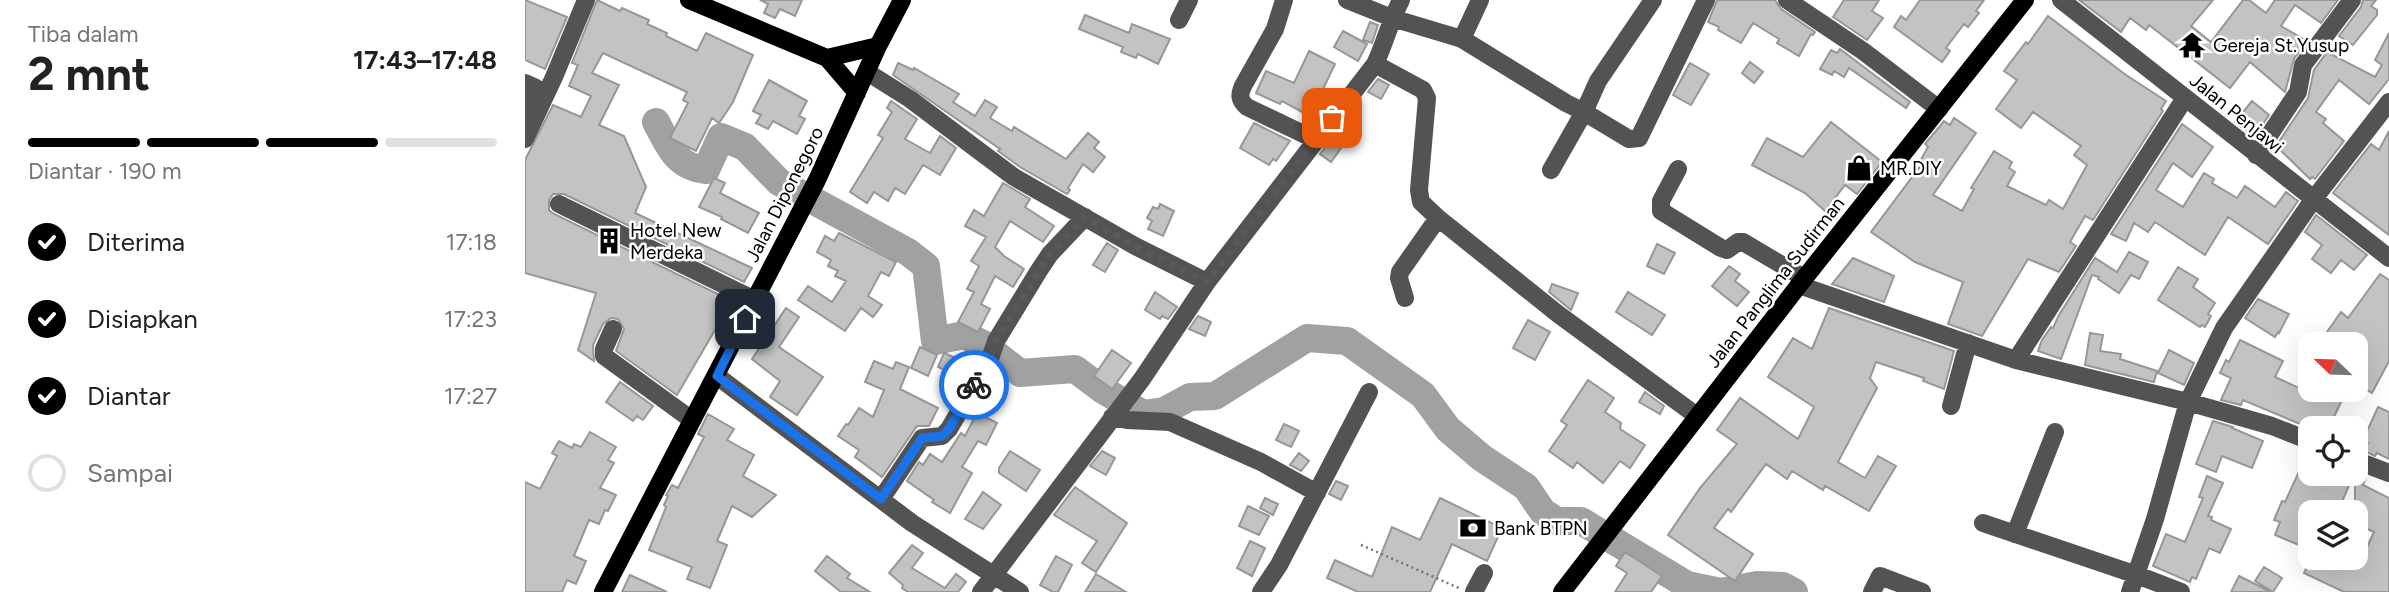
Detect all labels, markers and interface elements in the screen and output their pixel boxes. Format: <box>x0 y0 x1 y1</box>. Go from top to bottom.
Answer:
text: Tiba dalam <box>28 20 139 48</box>
temple icon: Gereja St.Yusup <box>2177 30 2207 60</box>
place label: Gereja St.Yusup <box>2213 34 2349 57</box>
text: 17:43–17:48 <box>353 44 497 76</box>
text: 2 mnt <box>28 46 150 102</box>
street label: Jalan Penjawi <box>2185 68 2288 158</box>
pin <box>1302 88 1362 148</box>
icon: bag <box>1313 99 1351 137</box>
street label: Jalan Diponegoro <box>740 123 829 266</box>
shop icon: MR.DIY <box>1844 153 1874 183</box>
text: Diantar · 190 m <box>28 157 182 185</box>
place label: MR.DIY <box>1880 157 1942 180</box>
street label: Jalan Panglima Sudirman <box>1701 192 1849 372</box>
place label: Hotel New Merdeka <box>630 219 721 264</box>
icon: check <box>28 223 66 261</box>
text: Diterima <box>87 226 185 258</box>
building icon: Hotel New Merdeka <box>594 226 624 256</box>
text: 17:18 <box>446 228 497 256</box>
pin <box>715 289 775 349</box>
icon: check <box>28 300 66 338</box>
icon: home <box>726 300 764 338</box>
text: Disiapkan <box>87 303 198 335</box>
text: 17:23 <box>444 305 497 333</box>
north arrow <box>2298 332 2368 402</box>
map controls <box>2298 332 2368 570</box>
courier <box>939 350 1009 420</box>
icon: bike <box>955 366 993 404</box>
icon: check <box>28 377 66 415</box>
text: Diantar <box>87 380 171 412</box>
text: 17:27 <box>444 382 497 410</box>
button: locate <box>2298 416 2368 486</box>
text: Sampai <box>87 457 173 489</box>
button: layers <box>2298 500 2368 570</box>
bank icon: Bank BTPN <box>1458 513 1488 543</box>
place label: Bank BTPN <box>1494 517 1588 540</box>

